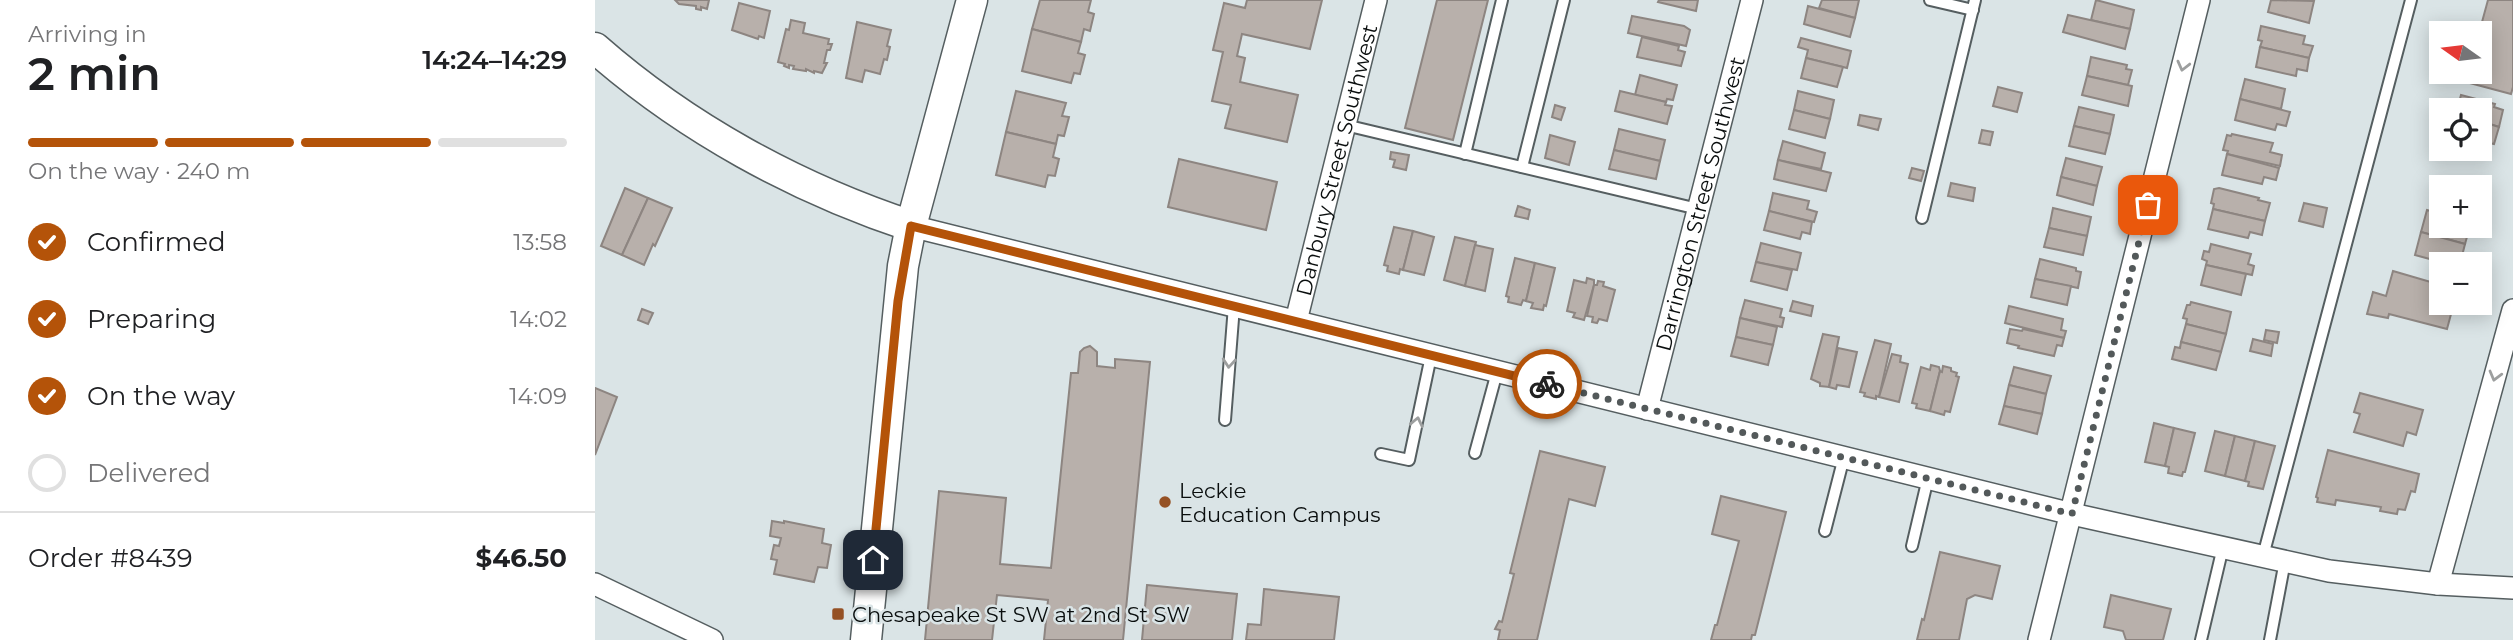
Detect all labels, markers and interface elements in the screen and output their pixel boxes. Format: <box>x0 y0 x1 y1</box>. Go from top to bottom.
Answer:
text: Arriving in <box>28 20 147 48</box>
north arrow <box>2429 21 2492 84</box>
map controls <box>2429 21 2492 315</box>
street label: Danbury Street Southwest <box>1290 22 1382 298</box>
text: 14:24–14:29 <box>422 44 567 76</box>
text: 2 min <box>28 45 161 102</box>
street label: Darrington Street Southwest <box>1650 54 1749 353</box>
one-way arrow <box>2177 60 2191 72</box>
button: locate <box>2429 98 2492 161</box>
text: On the way · 240 m <box>28 157 250 185</box>
pin <box>2118 175 2178 235</box>
button: + <box>2429 175 2492 238</box>
icon: bag <box>2129 186 2167 224</box>
icon: check <box>28 223 66 261</box>
text: Confirmed <box>87 226 226 258</box>
text: 13:58 <box>513 228 567 256</box>
button: − <box>2429 252 2492 315</box>
icon: check <box>28 300 66 338</box>
text: Preparing <box>87 303 216 335</box>
text: 14:02 <box>510 305 567 333</box>
courier <box>1512 349 1582 419</box>
one-way arrow <box>1222 357 1237 368</box>
icon: bike <box>1528 365 1566 403</box>
one-way arrow <box>2489 370 2503 382</box>
icon: check <box>28 377 66 415</box>
text: On the way <box>87 380 235 412</box>
text: 14:09 <box>509 382 567 410</box>
one-way arrow <box>1409 416 1424 428</box>
text: Delivered <box>87 457 211 489</box>
place label: Leckie Education Campus <box>1179 478 1381 527</box>
marker: Leckie Education Campus <box>1157 494 1173 510</box>
pin <box>843 530 903 590</box>
icon: home <box>854 541 892 579</box>
text: Order #8439 <box>28 542 192 574</box>
text: $46.50 <box>475 542 567 574</box>
place label: Chesapeake St SW at 2nd St SW <box>852 602 1190 627</box>
marker: Chesapeake St SW at 2nd St SW <box>830 606 846 622</box>

